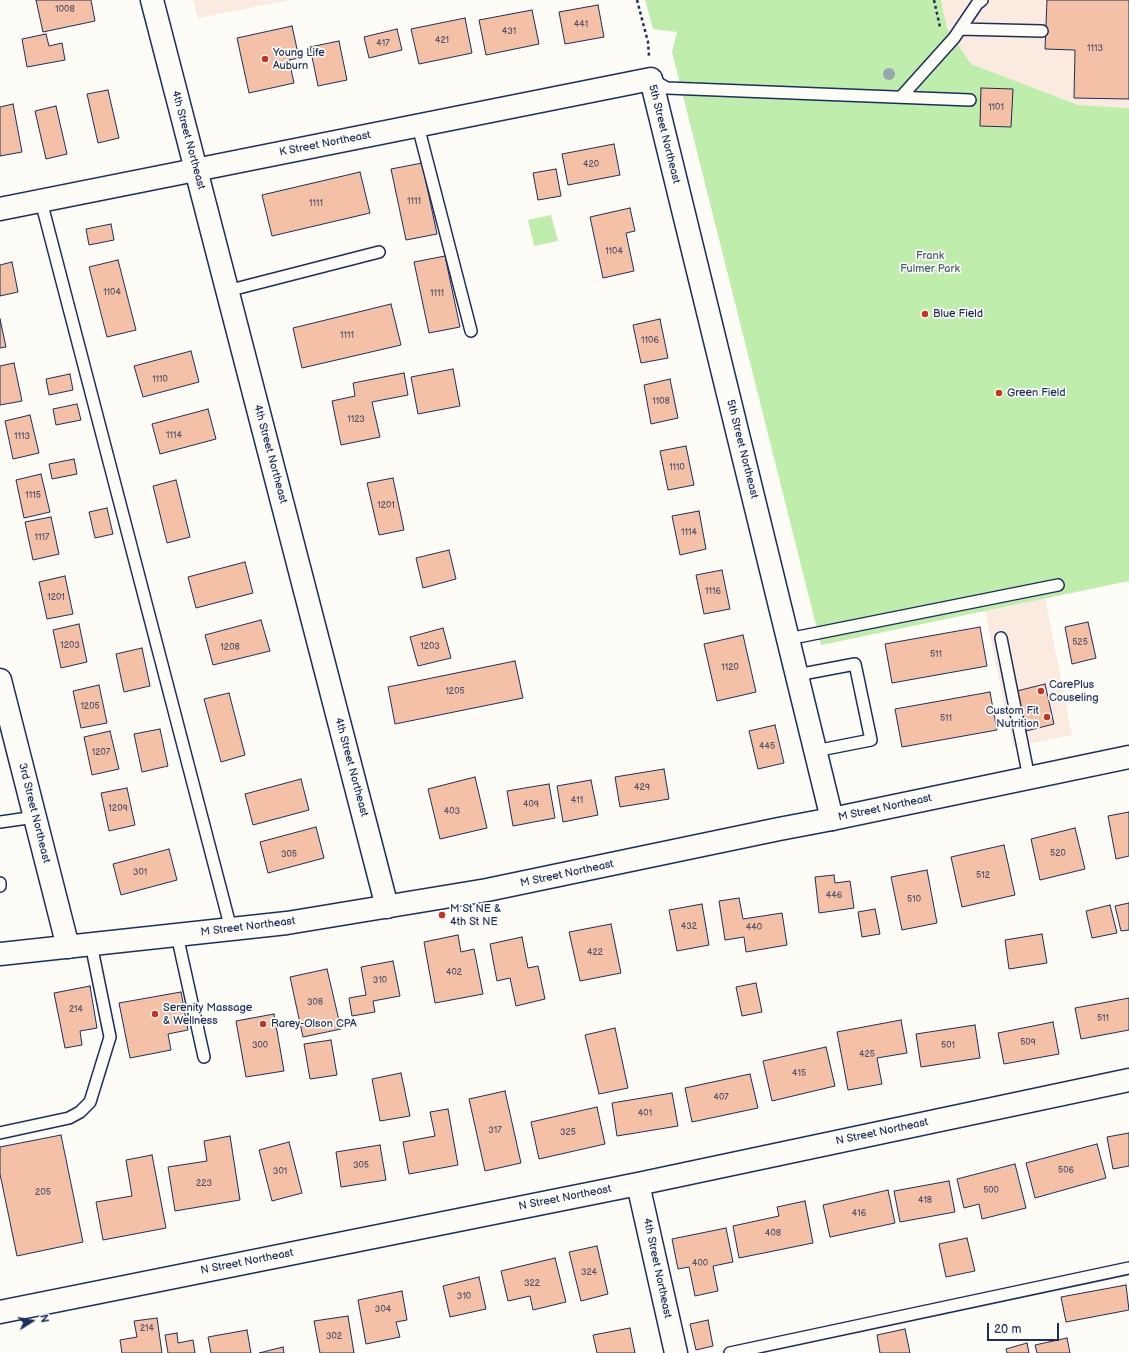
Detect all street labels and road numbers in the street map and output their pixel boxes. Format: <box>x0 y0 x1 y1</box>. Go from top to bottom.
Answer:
street label: 5th Street Northeast <box>645 83 683 185</box>
street label: 4th Street Northeast <box>168 89 208 191</box>
street label: K Street Northeast <box>278 129 372 159</box>
street label: 5th Street Northeast <box>723 398 761 500</box>
street label: 4th Street Northeast <box>250 403 290 505</box>
street label: 4th Street Northeast <box>331 716 371 818</box>
street label: 3rd Street Northeast <box>15 762 53 864</box>
street label: M Street Northeast <box>837 792 933 824</box>
street label: M Street Northeast <box>519 858 615 890</box>
street label: M Street Northeast <box>200 915 296 939</box>
street label: N Street Northeast <box>835 1116 929 1148</box>
street label: N Street Northeast <box>518 1183 612 1213</box>
street label: 4th Street Northeast <box>640 1217 674 1319</box>
street label: N Street Northeast <box>200 1247 294 1277</box>

